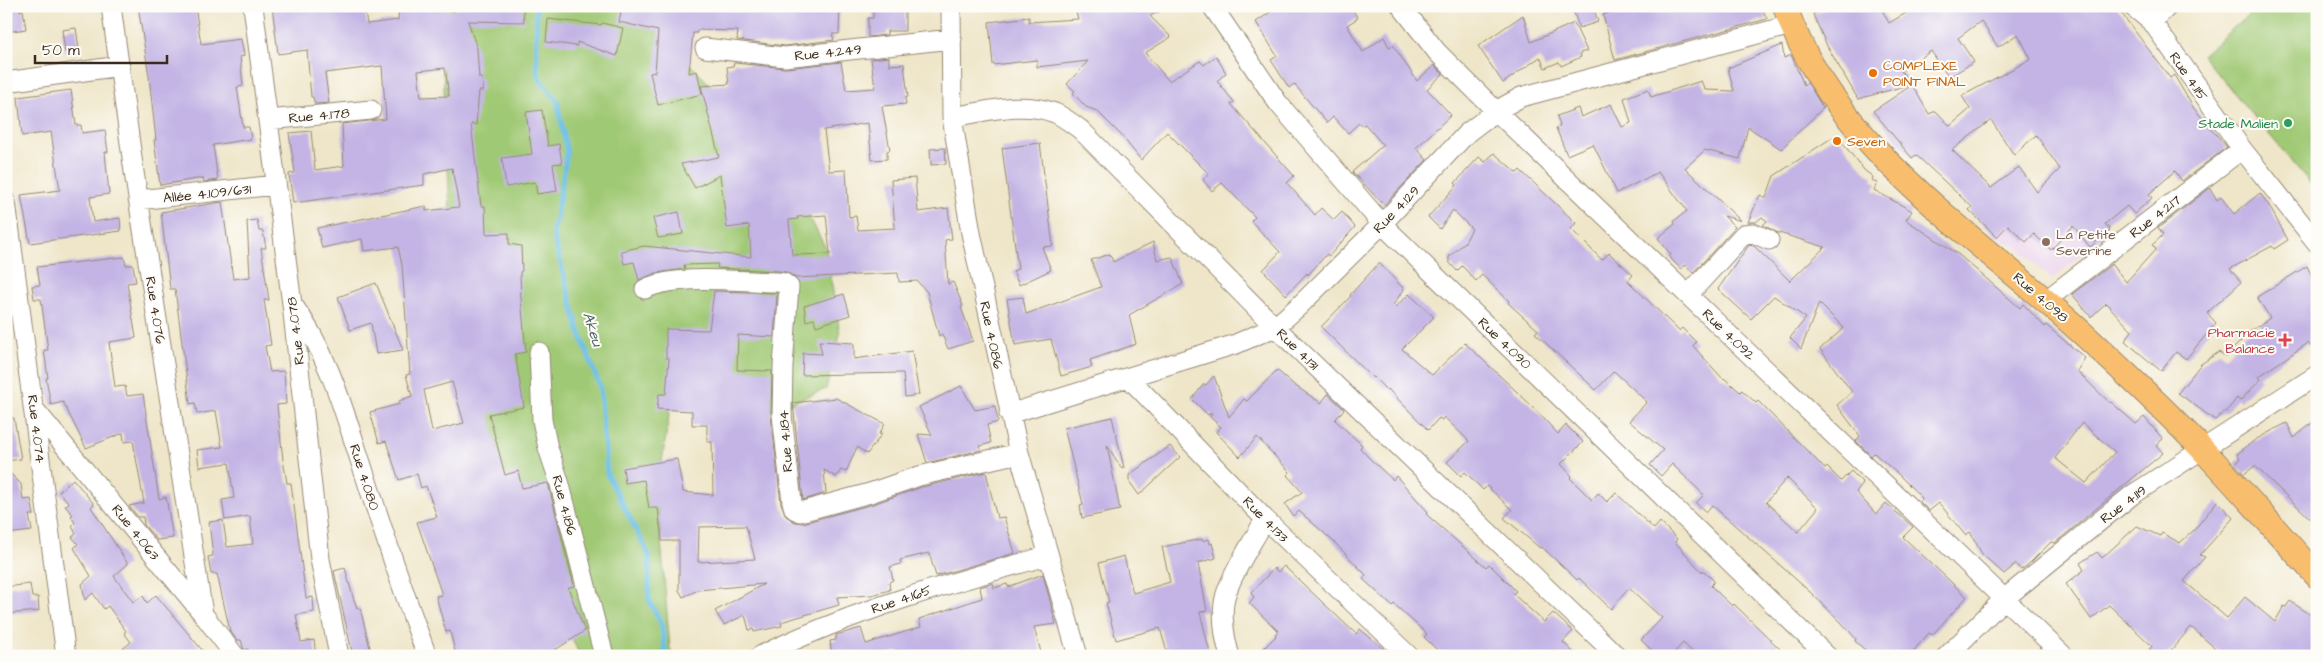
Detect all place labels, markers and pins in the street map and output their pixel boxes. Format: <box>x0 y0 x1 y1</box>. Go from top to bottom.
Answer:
place label: COMPLEXE POINT FINAL <box>1883 56 1966 92</box>
marker: COMPLEXE POINT FINAL <box>1867 67 1879 79</box>
place label: Stade Malien <box>2198 114 2278 134</box>
marker: Stade Malien <box>2282 117 2294 129</box>
place label: Seven <box>1847 132 1885 152</box>
marker: Seven <box>1831 135 1843 147</box>
place label: La Petite Severine <box>2056 225 2116 261</box>
marker: La Petite Severine <box>2040 236 2052 248</box>
place label: Pharmacie Balance <box>2208 323 2275 359</box>
marker: Pharmacie Balance <box>2279 334 2291 346</box>

